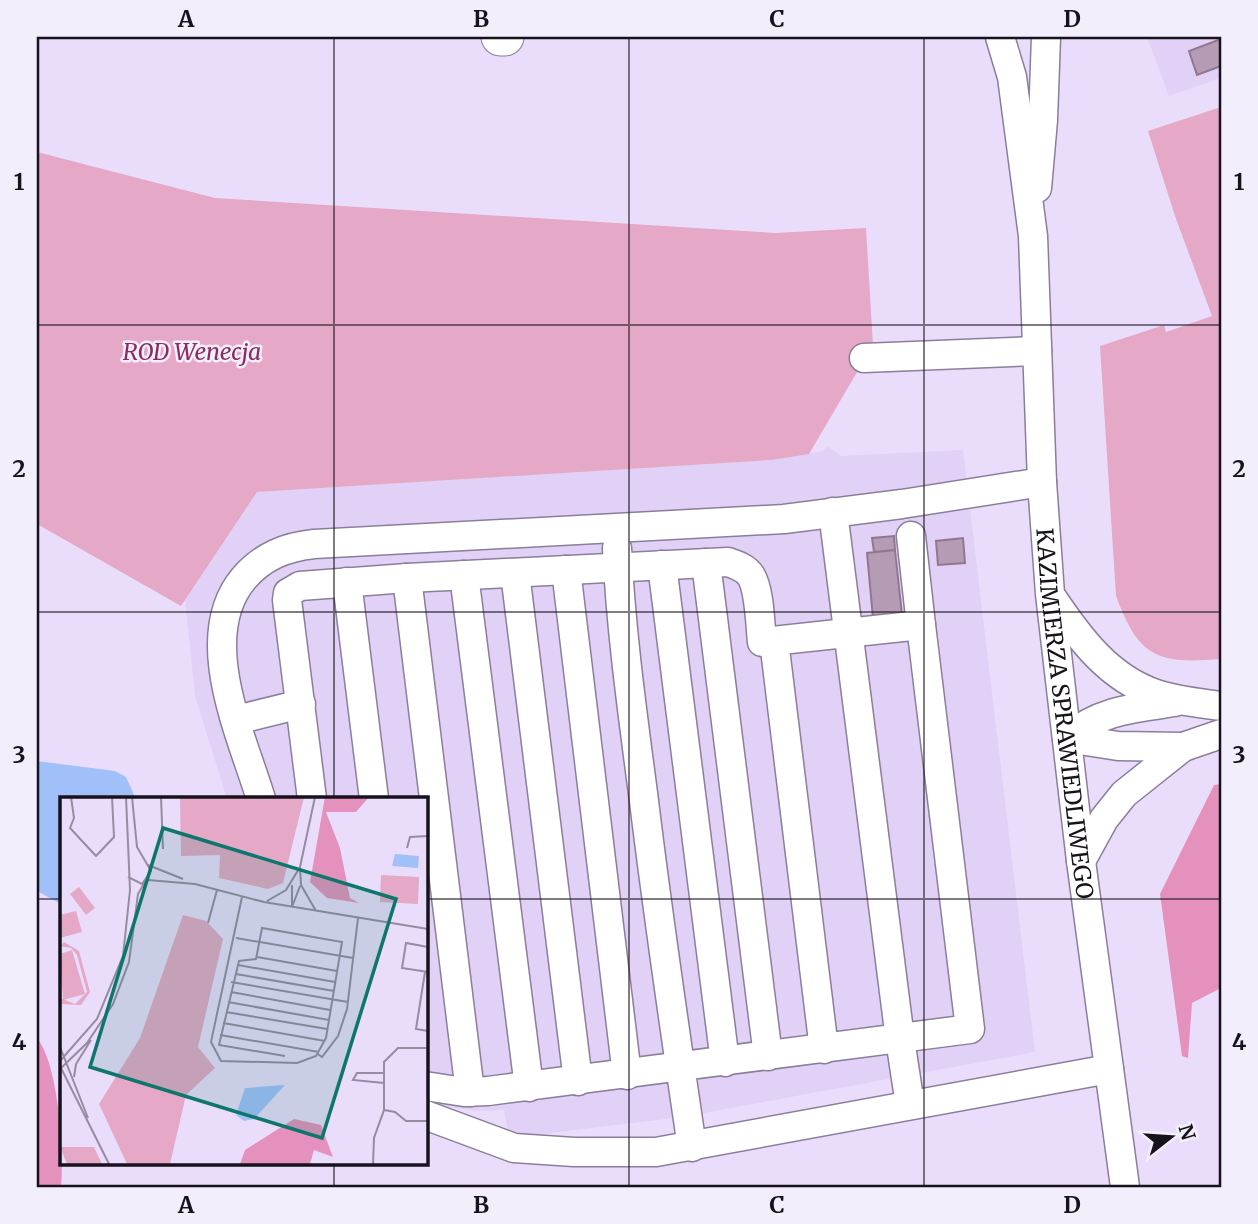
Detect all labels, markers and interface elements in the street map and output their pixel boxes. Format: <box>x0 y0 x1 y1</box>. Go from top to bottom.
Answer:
text: A <box>177 4 195 33</box>
text: B <box>473 4 489 33</box>
text: C <box>769 4 785 33</box>
text: D <box>1063 4 1081 33</box>
text: 1 <box>14 167 25 196</box>
text: 1 <box>1234 167 1245 196</box>
park label: ROD Wenecja <box>123 337 261 366</box>
text: 2 <box>12 454 26 483</box>
text: 2 <box>1232 454 1246 483</box>
street label: KAZIMIERZA SPRAWIEDLIWEGO <box>1031 527 1100 901</box>
text: 3 <box>12 740 26 769</box>
text: 3 <box>1232 740 1246 769</box>
inset map <box>60 797 427 1164</box>
text: 4 <box>12 1027 27 1056</box>
text: 4 <box>1232 1027 1247 1056</box>
north arrow <box>1136 1102 1206 1172</box>
text: N <box>1174 1121 1201 1143</box>
text: A <box>177 1190 195 1219</box>
text: B <box>473 1190 489 1219</box>
text: C <box>769 1190 785 1219</box>
text: D <box>1063 1190 1081 1219</box>

